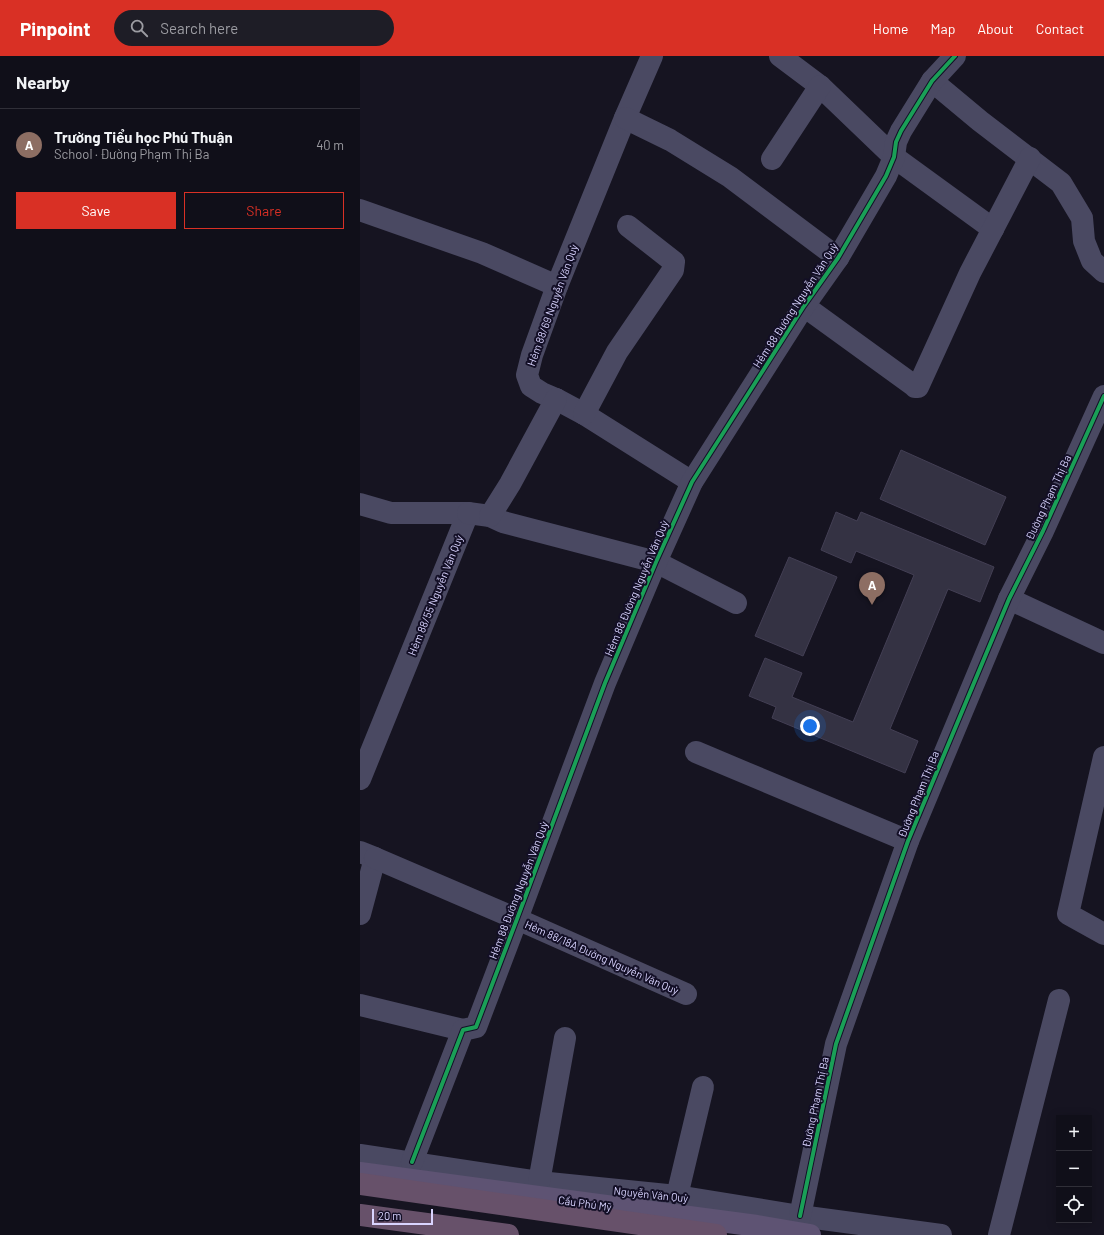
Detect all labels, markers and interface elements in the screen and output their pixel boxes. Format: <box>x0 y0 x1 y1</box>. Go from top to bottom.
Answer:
search box <box>114 10 394 46</box>
text: Pinpoint <box>20 17 90 40</box>
icon: search <box>128 17 150 39</box>
text: Search here <box>160 19 238 37</box>
text: Home <box>873 20 909 37</box>
text: Map <box>931 20 955 37</box>
text: About <box>977 20 1014 37</box>
text: Contact <box>1036 20 1084 37</box>
text: Nearby <box>16 72 70 92</box>
text: Trường Tiểu học Phú Thuận <box>54 128 233 146</box>
text: A <box>25 137 33 153</box>
text: 40 m <box>316 137 344 153</box>
text: School · Đường Phạm Thị Ba <box>54 146 209 162</box>
button: Save <box>16 192 176 229</box>
button: Share <box>184 192 344 229</box>
street label: Hẻm 88 Đường Nguyễn Văn Quỳ <box>750 240 840 370</box>
street label: Hẻm 88/69 Nguyễn Văn Quỳ <box>524 242 580 368</box>
street label: Đường Phạm Thị Ba <box>1023 452 1073 542</box>
street label: Hẻm 88 Đường Nguyễn Văn Quỳ <box>601 518 671 658</box>
street label: Hẻm 88/55 Nguyễn Văn Quý <box>405 533 465 657</box>
pin: A <box>859 572 885 605</box>
your location <box>800 716 820 736</box>
street label: Đường Phạm Thị Ba <box>895 749 941 839</box>
street label: Hẻm 88 Đường Nguyễn Văn Quỳ <box>486 819 550 961</box>
street label: Hẻm 88/18A Đường Nguyễn Văn Quỳ <box>523 917 681 997</box>
street label: Đường Phạm Thị Ba <box>799 1056 831 1148</box>
map controls <box>1056 1115 1092 1223</box>
button: + <box>1056 1115 1092 1151</box>
button: − <box>1056 1151 1092 1187</box>
street label: Nguyễn Văn Quỳ <box>613 1184 689 1204</box>
button: locate <box>1056 1187 1092 1223</box>
street label: Cầu Phú Mỹ <box>557 1193 613 1213</box>
scale bar <box>372 1207 433 1226</box>
text: 20 m <box>378 1209 401 1222</box>

